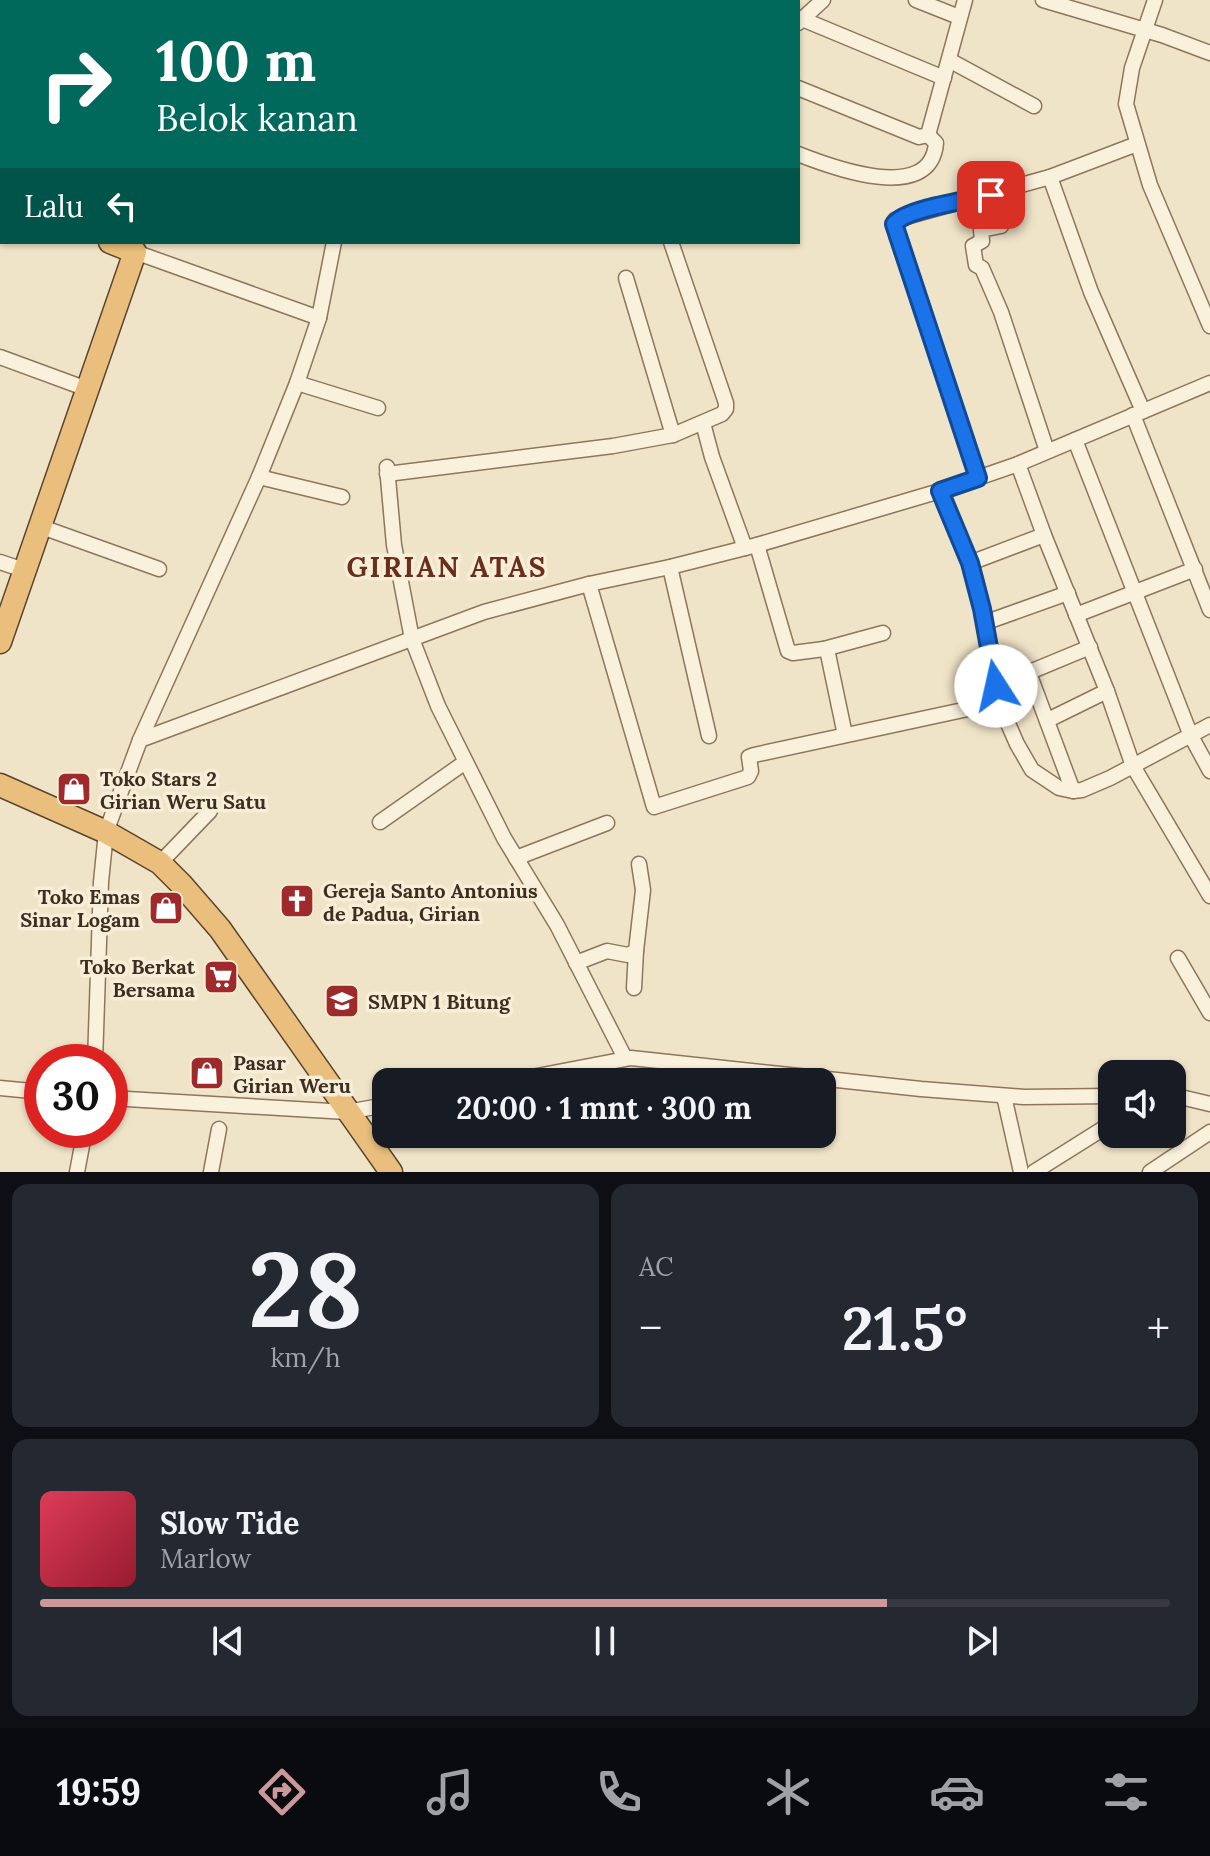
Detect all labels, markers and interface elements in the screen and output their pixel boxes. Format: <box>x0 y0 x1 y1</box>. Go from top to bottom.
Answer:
text: 100 m <box>156 25 316 96</box>
icon: right <box>24 32 128 136</box>
text: Belok kanan <box>156 95 358 141</box>
pin <box>957 161 1025 229</box>
icon: arrive <box>969 173 1013 217</box>
icon: left <box>100 184 144 228</box>
text: Lalu <box>24 187 84 225</box>
district label: GIRIAN ATAS <box>346 549 548 585</box>
position arrow <box>954 644 1038 728</box>
place label: Toko Stars 2 Girian Weru Satu <box>100 766 266 814</box>
shop icon: Toko Stars 2 Girian Weru Satu <box>55 770 93 808</box>
place label: Gereja Santo Antonius de Padua, Girian <box>323 878 538 926</box>
church icon: Gereja Santo Antonius de Padua, Girian <box>278 882 316 920</box>
place label: Toko Emas Sinar Logam <box>20 884 141 932</box>
shop icon: Toko Emas Sinar Logam <box>147 889 185 927</box>
place label: Toko Berkat Bersama <box>80 954 196 1002</box>
supermarket icon: Toko Berkat Bersama <box>202 958 240 996</box>
school or university icon: SMPN 1 Bitung <box>323 982 361 1020</box>
place label: SMPN 1 Bitung <box>368 989 511 1014</box>
speed limit sign: 30 <box>24 1044 128 1148</box>
place label: Pasar Girian Weru <box>233 1050 351 1098</box>
shop icon: Pasar Girian Weru <box>188 1054 226 1092</box>
map controls <box>1098 1060 1186 1148</box>
button: sound <box>1098 1060 1186 1148</box>
text: 20:00 · 1 mnt · 300 m <box>456 1089 752 1127</box>
text: 28 <box>248 1222 363 1355</box>
text: AC <box>639 1250 673 1283</box>
text: 21.5° <box>842 1290 967 1366</box>
text: − <box>639 1300 662 1356</box>
text: + <box>1147 1300 1170 1356</box>
text: km/h <box>270 1341 341 1374</box>
text: Slow Tide <box>160 1504 299 1542</box>
text: Marlow <box>160 1542 251 1575</box>
icon: previous <box>206 1619 250 1663</box>
icon: pause <box>583 1619 627 1663</box>
icon: next <box>960 1619 1004 1663</box>
icon: directions <box>254 1764 310 1820</box>
icon: music <box>422 1764 478 1820</box>
icon: phone <box>591 1764 647 1820</box>
icon: climate <box>760 1764 816 1820</box>
icon: car <box>929 1764 985 1820</box>
icon: filters <box>1098 1764 1154 1820</box>
text: 19:59 <box>56 1769 141 1815</box>

